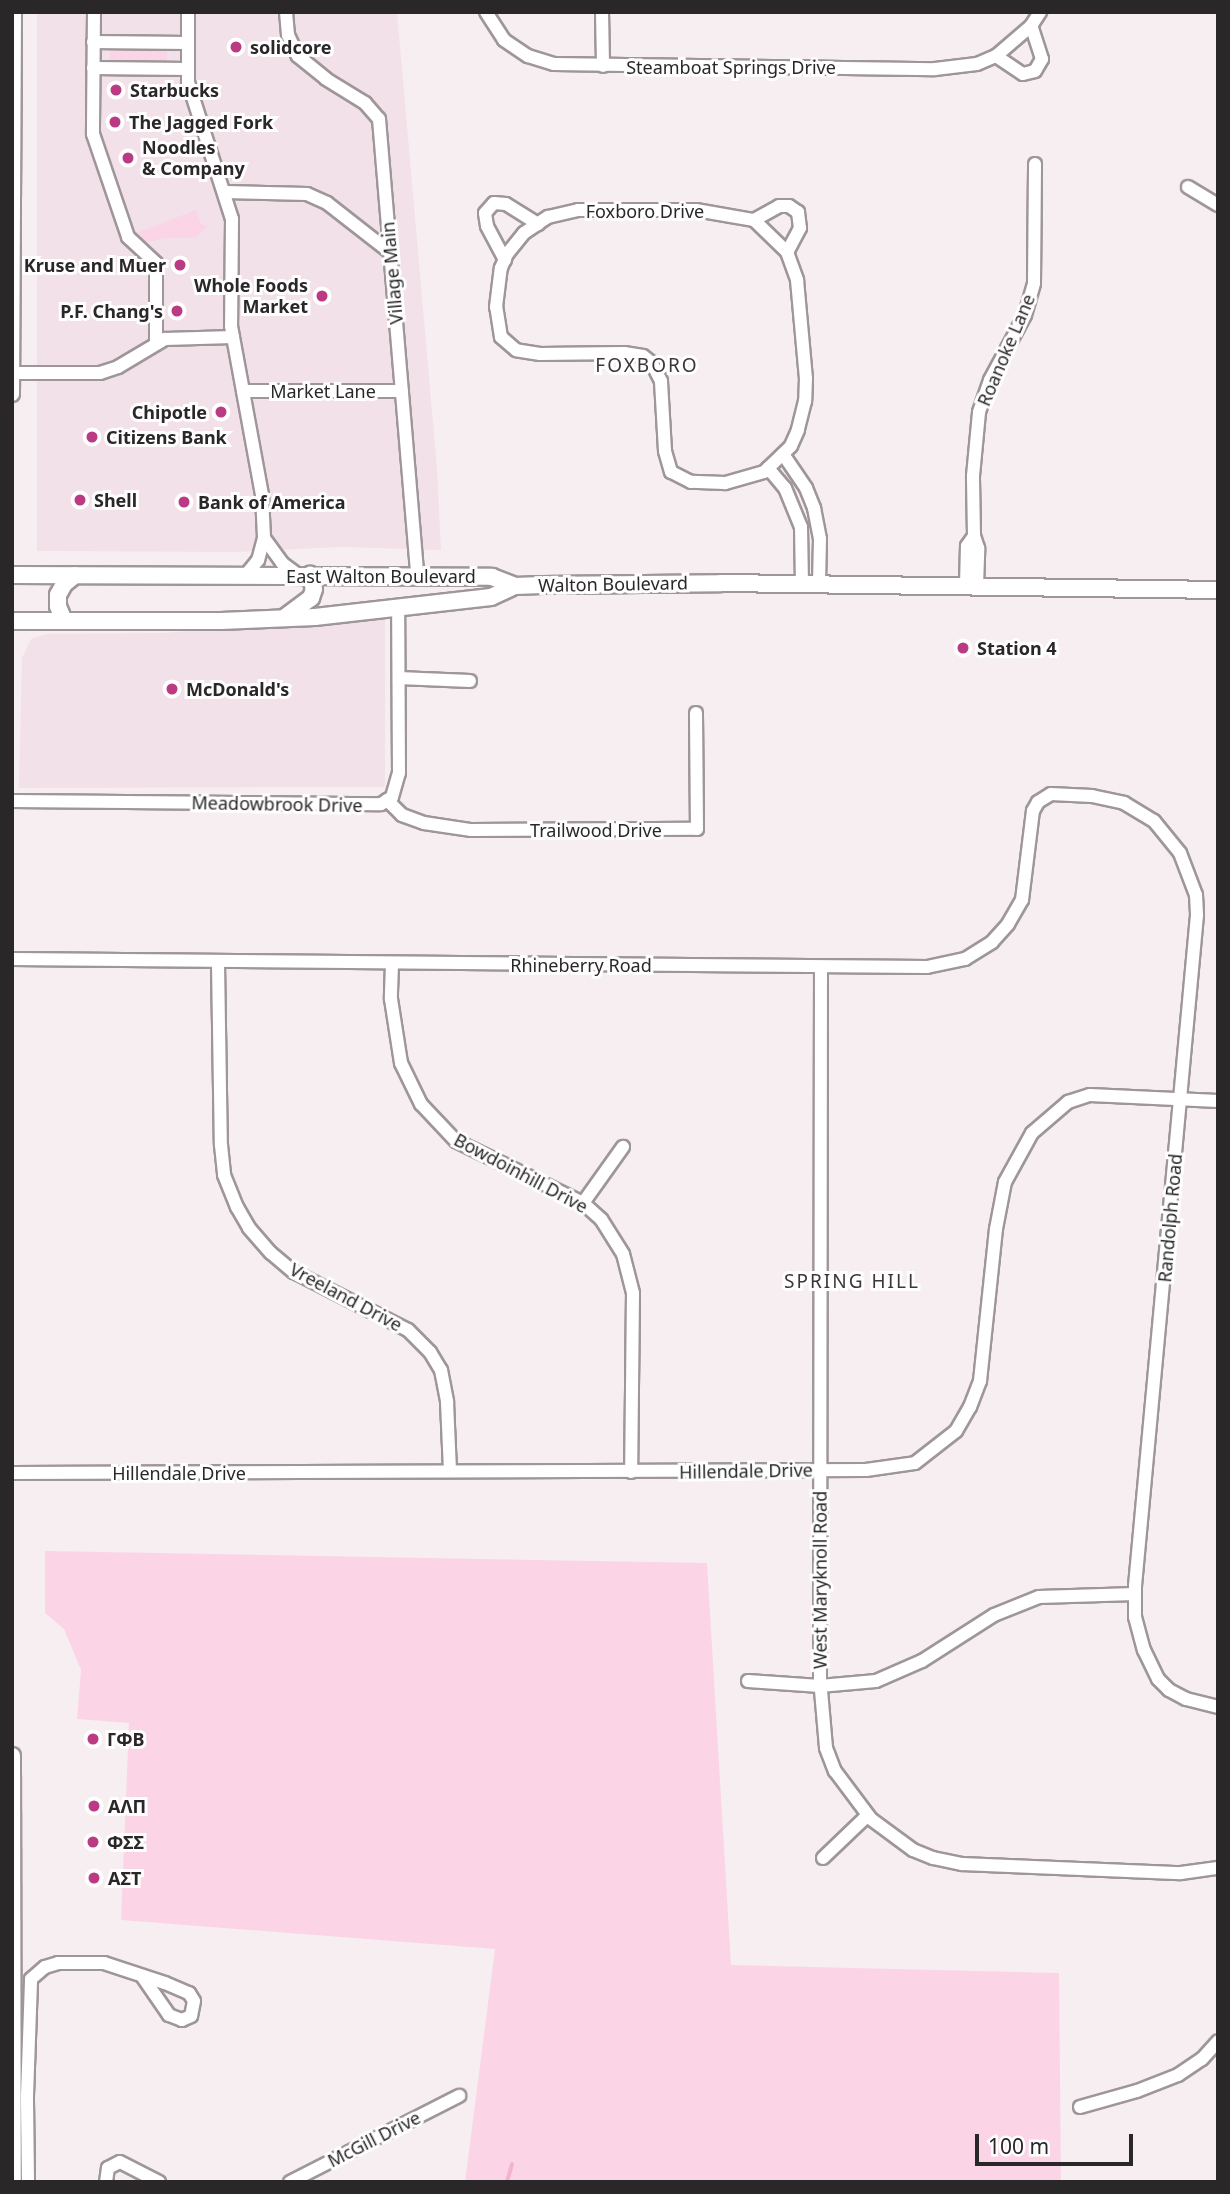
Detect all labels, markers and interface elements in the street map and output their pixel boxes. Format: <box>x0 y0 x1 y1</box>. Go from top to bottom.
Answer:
place label: solidcore <box>250 36 331 58</box>
marker: solidcore <box>228 39 244 55</box>
street label: Steamboat Springs Drive <box>626 56 836 78</box>
place label: Starbucks <box>130 79 219 101</box>
marker: Starbucks <box>108 82 124 98</box>
place label: The Jagged Fork <box>129 111 273 133</box>
marker: The Jagged Fork <box>107 114 123 130</box>
place label: Noodles & Company <box>142 137 245 180</box>
marker: Noodles & Company <box>120 150 136 166</box>
street label: Foxboro Drive <box>586 200 704 222</box>
street label: Village Main <box>377 221 407 325</box>
place label: Kruse and Muer <box>24 254 166 276</box>
marker: Kruse and Muer <box>172 257 188 273</box>
place label: Whole Foods Market <box>194 275 308 318</box>
marker: Whole Foods Market <box>314 288 330 304</box>
street label: Roanoke Lane <box>973 291 1039 409</box>
place label: P.F. Chang's <box>60 300 163 322</box>
marker: P.F. Chang's <box>169 303 185 319</box>
district label: FOXBORO <box>596 355 698 377</box>
street label: Market Lane <box>270 380 376 402</box>
place label: Chipotle <box>132 401 207 423</box>
marker: Chipotle <box>213 404 229 420</box>
place label: Citizens Bank <box>106 426 227 448</box>
marker: Citizens Bank <box>84 429 100 445</box>
place label: Shell <box>94 489 137 511</box>
place label: Bank of America <box>198 491 345 513</box>
marker: Shell <box>72 492 88 508</box>
marker: Bank of America <box>176 494 192 510</box>
street label: East Walton Boulevard <box>286 565 476 587</box>
street label: Walton Boulevard <box>538 572 688 596</box>
place label: Station 4 <box>977 637 1057 659</box>
marker: Station 4 <box>955 640 971 656</box>
place label: McDonald's <box>186 678 289 700</box>
marker: McDonald's <box>164 681 180 697</box>
street label: Meadowbrook Drive <box>191 792 363 816</box>
street label: Trailwood Drive <box>530 819 662 841</box>
street label: Rhineberry Road <box>510 954 652 976</box>
street label: Bowdoinhill Drive <box>450 1129 592 1217</box>
street label: Randolph Road <box>1154 1153 1186 1283</box>
street label: Vreeland Drive <box>286 1258 406 1336</box>
district label: SPRING HILL <box>785 1271 919 1293</box>
street label: Hillendale Drive <box>679 1459 813 1483</box>
street label: Hillendale Drive <box>112 1462 246 1484</box>
street label: West Maryknoll Road <box>809 1491 831 1669</box>
place label: ΓΦB <box>107 1728 144 1750</box>
marker: ΓΦB <box>85 1731 101 1747</box>
place label: AΛΠ <box>108 1795 146 1817</box>
marker: AΛΠ <box>86 1798 102 1814</box>
place label: ΦΣΣ <box>107 1831 144 1853</box>
marker: ΦΣΣ <box>85 1834 101 1850</box>
place label: AΣΤ <box>108 1867 141 1889</box>
marker: AΣΤ <box>86 1870 102 1886</box>
street label: McGill Drive <box>324 2106 424 2172</box>
scale bar <box>978 2120 1136 2164</box>
text: 100 m <box>988 2132 1049 2160</box>

